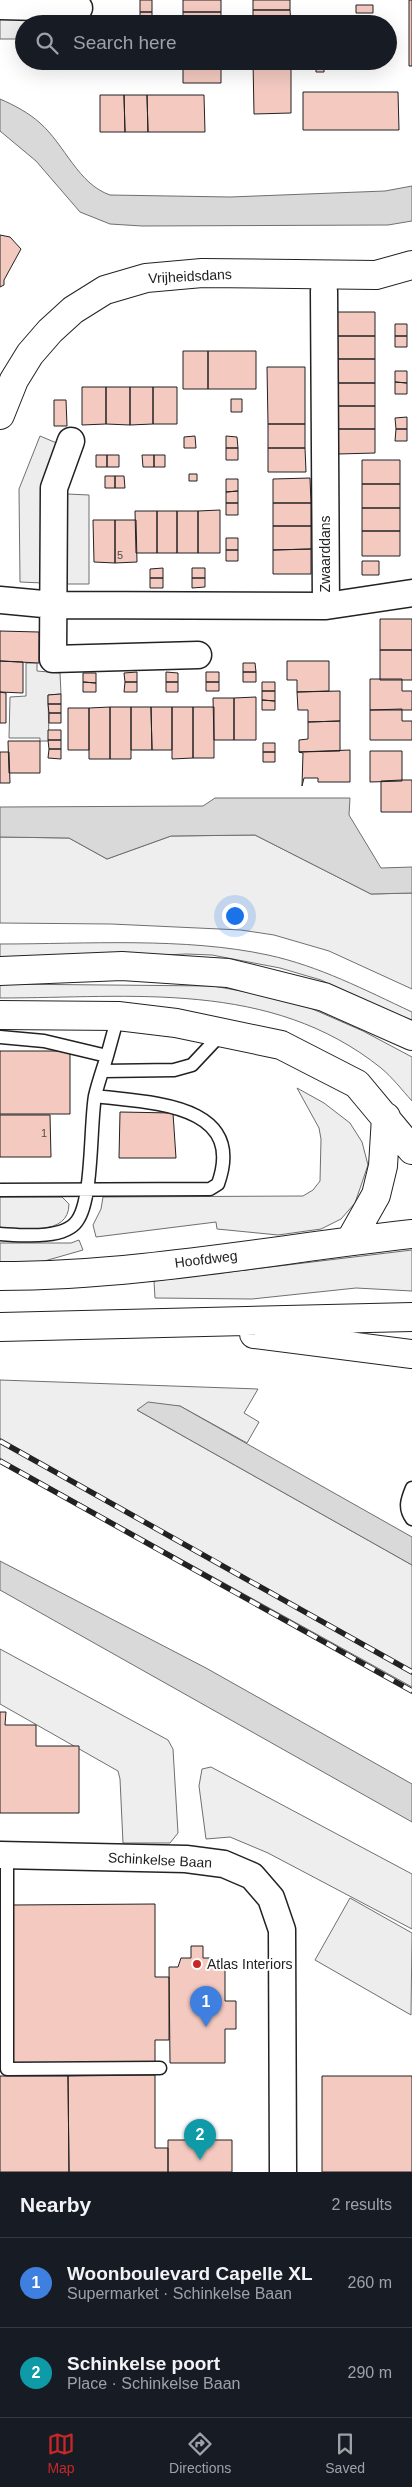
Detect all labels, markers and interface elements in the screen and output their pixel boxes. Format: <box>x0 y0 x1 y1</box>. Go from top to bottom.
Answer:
search box <box>15 15 397 70</box>
icon: search <box>33 29 61 57</box>
text: Search here <box>73 32 177 53</box>
street label: Vrijheidsdans <box>148 266 232 286</box>
street label: Zwaarddans <box>317 515 333 593</box>
house number: 5 <box>117 549 123 561</box>
your location <box>222 903 248 929</box>
house number: 1 <box>41 1127 47 1139</box>
street label: Hoofdweg <box>174 1247 238 1271</box>
street label: Schinkelse Baan <box>108 1849 212 1871</box>
place label: Atlas Interiors <box>207 1956 293 1972</box>
marker: Atlas Interiors <box>191 1958 203 1970</box>
pin: 1 <box>190 1986 222 2027</box>
pin: 2 <box>184 2119 216 2160</box>
text: Nearby <box>20 2193 91 2216</box>
text: 2 results <box>332 2196 392 2213</box>
text: Woonboulevard Capelle XL <box>67 2263 313 2284</box>
text: 1 <box>32 2274 40 2291</box>
text: 260 m <box>348 2274 392 2291</box>
text: Supermarket · Schinkelse Baan <box>67 2285 292 2302</box>
text: Schinkelse poort <box>67 2353 220 2374</box>
text: 2 <box>32 2364 40 2381</box>
text: 290 m <box>348 2364 392 2381</box>
text: Place · Schinkelse Baan <box>67 2375 240 2392</box>
tab: Map <box>47 2430 75 2476</box>
tab: Directions <box>169 2430 231 2476</box>
tab: Saved <box>325 2430 365 2476</box>

